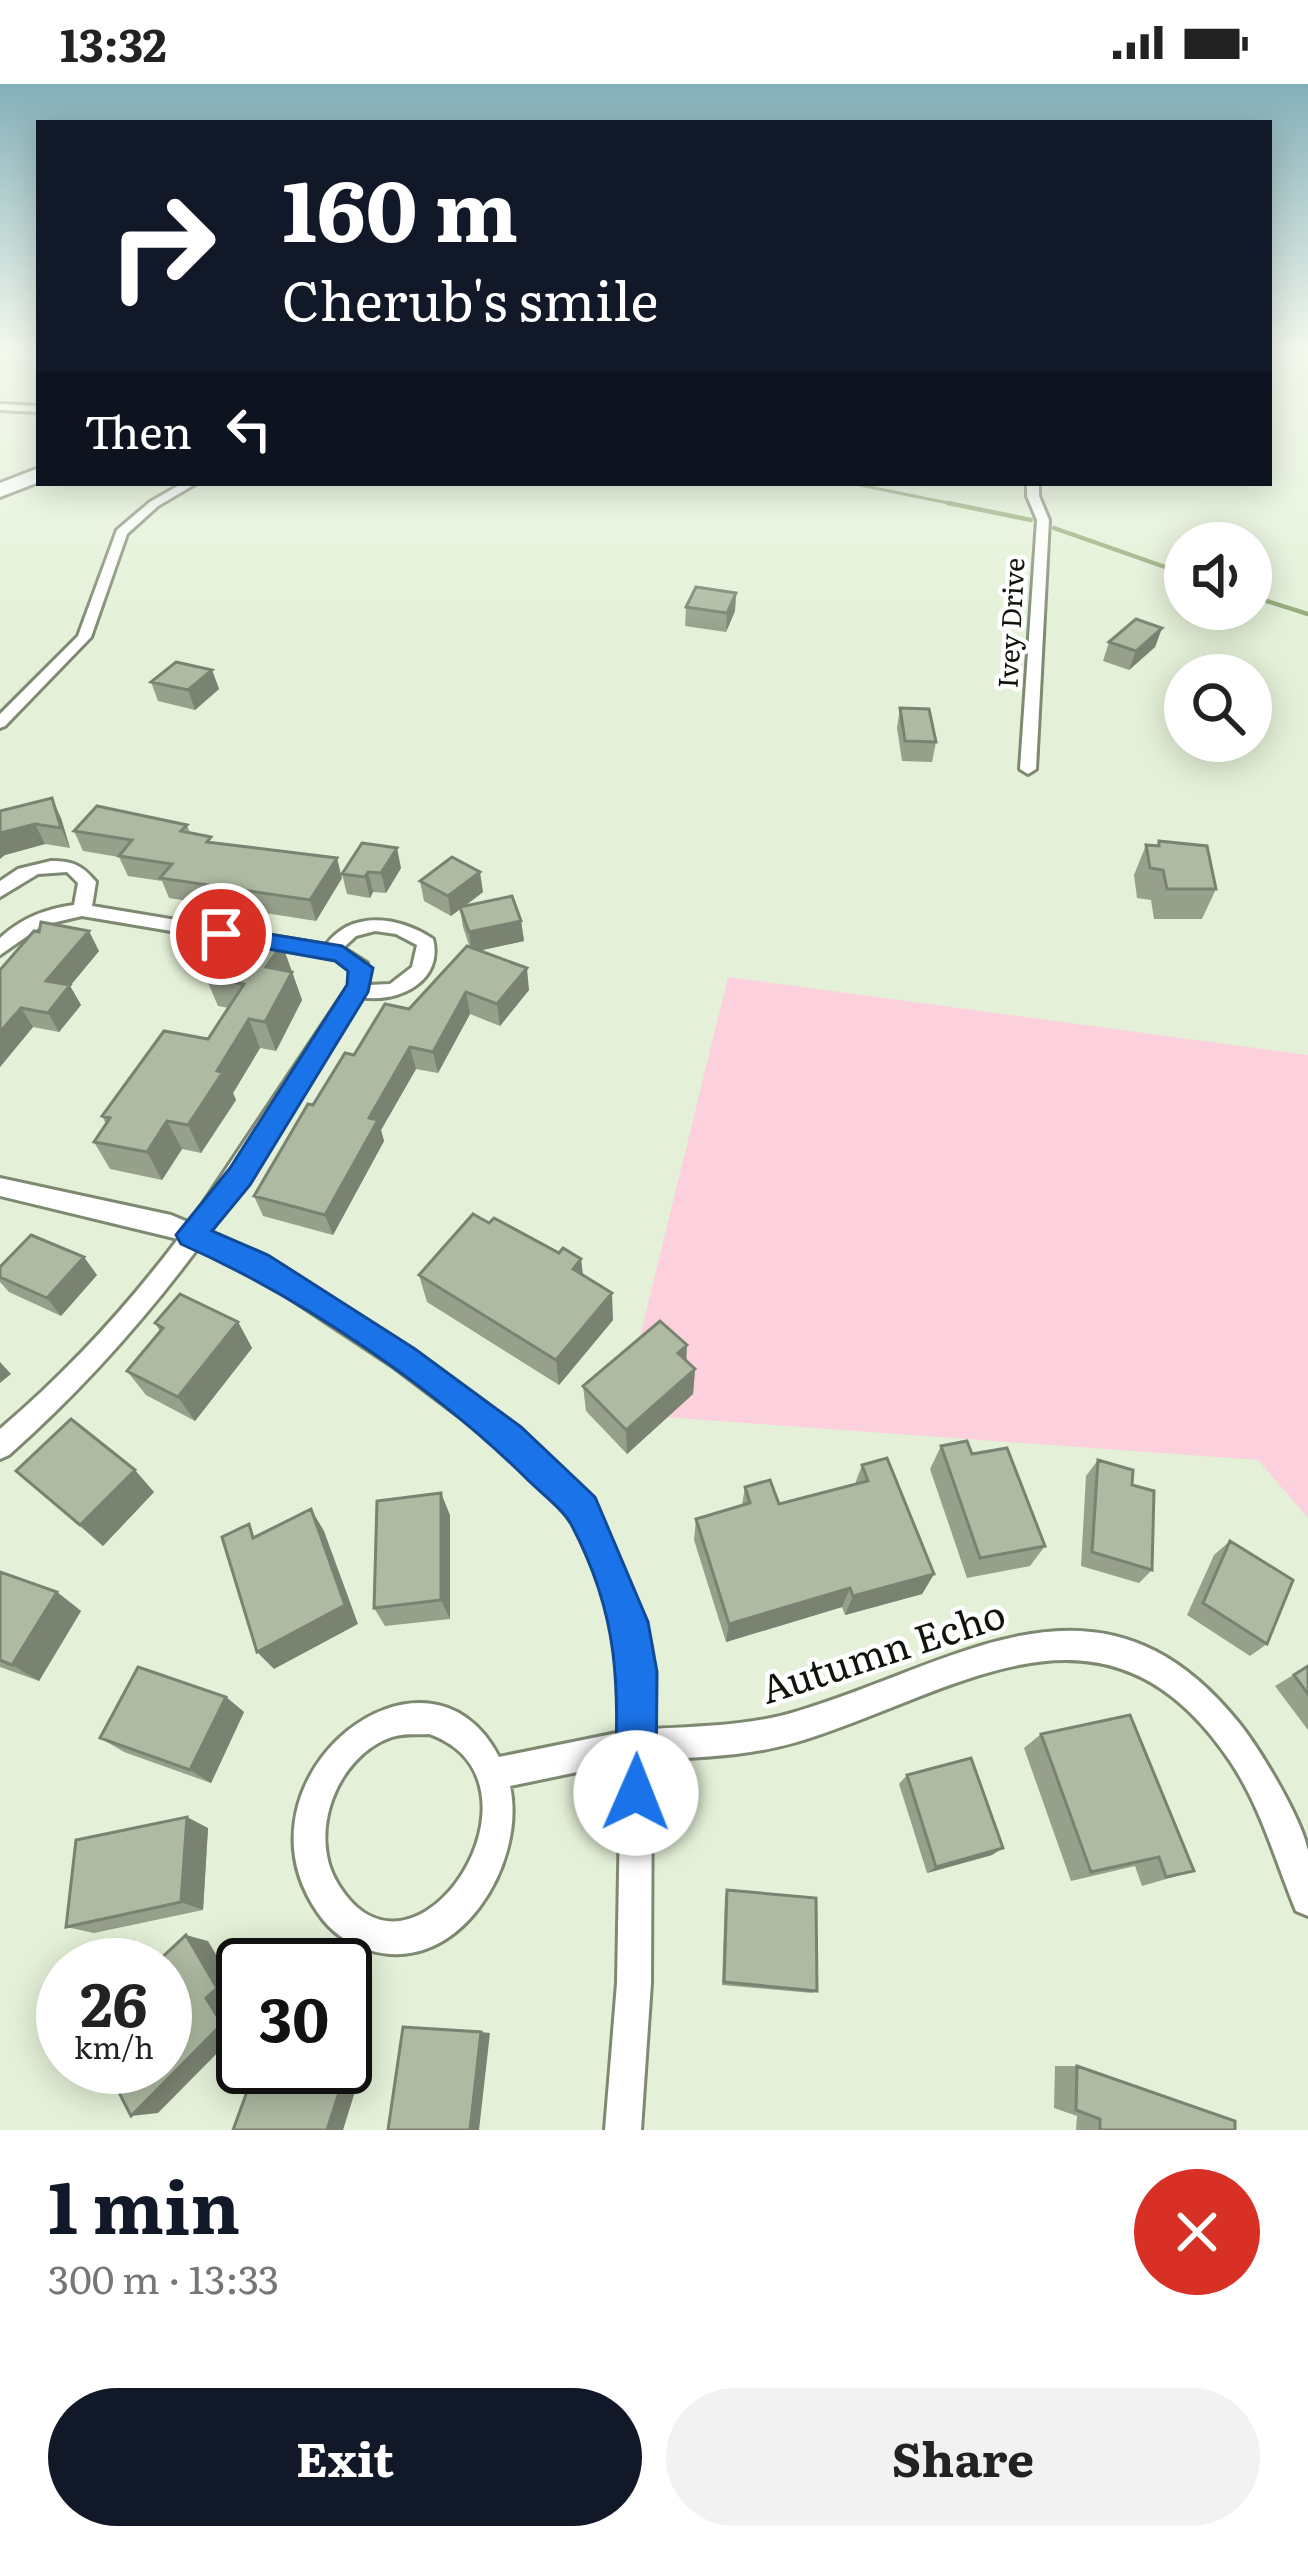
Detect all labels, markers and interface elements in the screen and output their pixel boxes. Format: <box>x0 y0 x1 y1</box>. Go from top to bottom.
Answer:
text: 13:32 <box>60 9 167 76</box>
text: 160 m <box>282 143 518 268</box>
icon: right <box>84 168 240 324</box>
text: Cherub's smile <box>282 257 659 338</box>
text: Then <box>84 396 192 463</box>
icon: left <box>216 396 282 462</box>
map controls <box>1164 522 1272 762</box>
button: sound <box>1164 522 1272 630</box>
street label: Ivey Drive <box>986 557 1032 689</box>
button: search <box>1164 654 1272 762</box>
pin <box>170 883 272 985</box>
icon: arrive <box>188 901 254 967</box>
street label: Autumn Echo <box>752 1582 1012 1716</box>
position arrow <box>573 1730 699 1856</box>
speed limit sign: 30 <box>216 1938 372 2094</box>
text: 26 <box>80 1956 148 2045</box>
text: km/h <box>74 2024 154 2068</box>
text: 1 min <box>48 2149 240 2256</box>
button: close <box>1134 2169 1260 2295</box>
text: 300 m · 13:33 <box>48 2248 279 2306</box>
button: Exit <box>48 2388 642 2526</box>
button: Share <box>666 2388 1260 2526</box>

